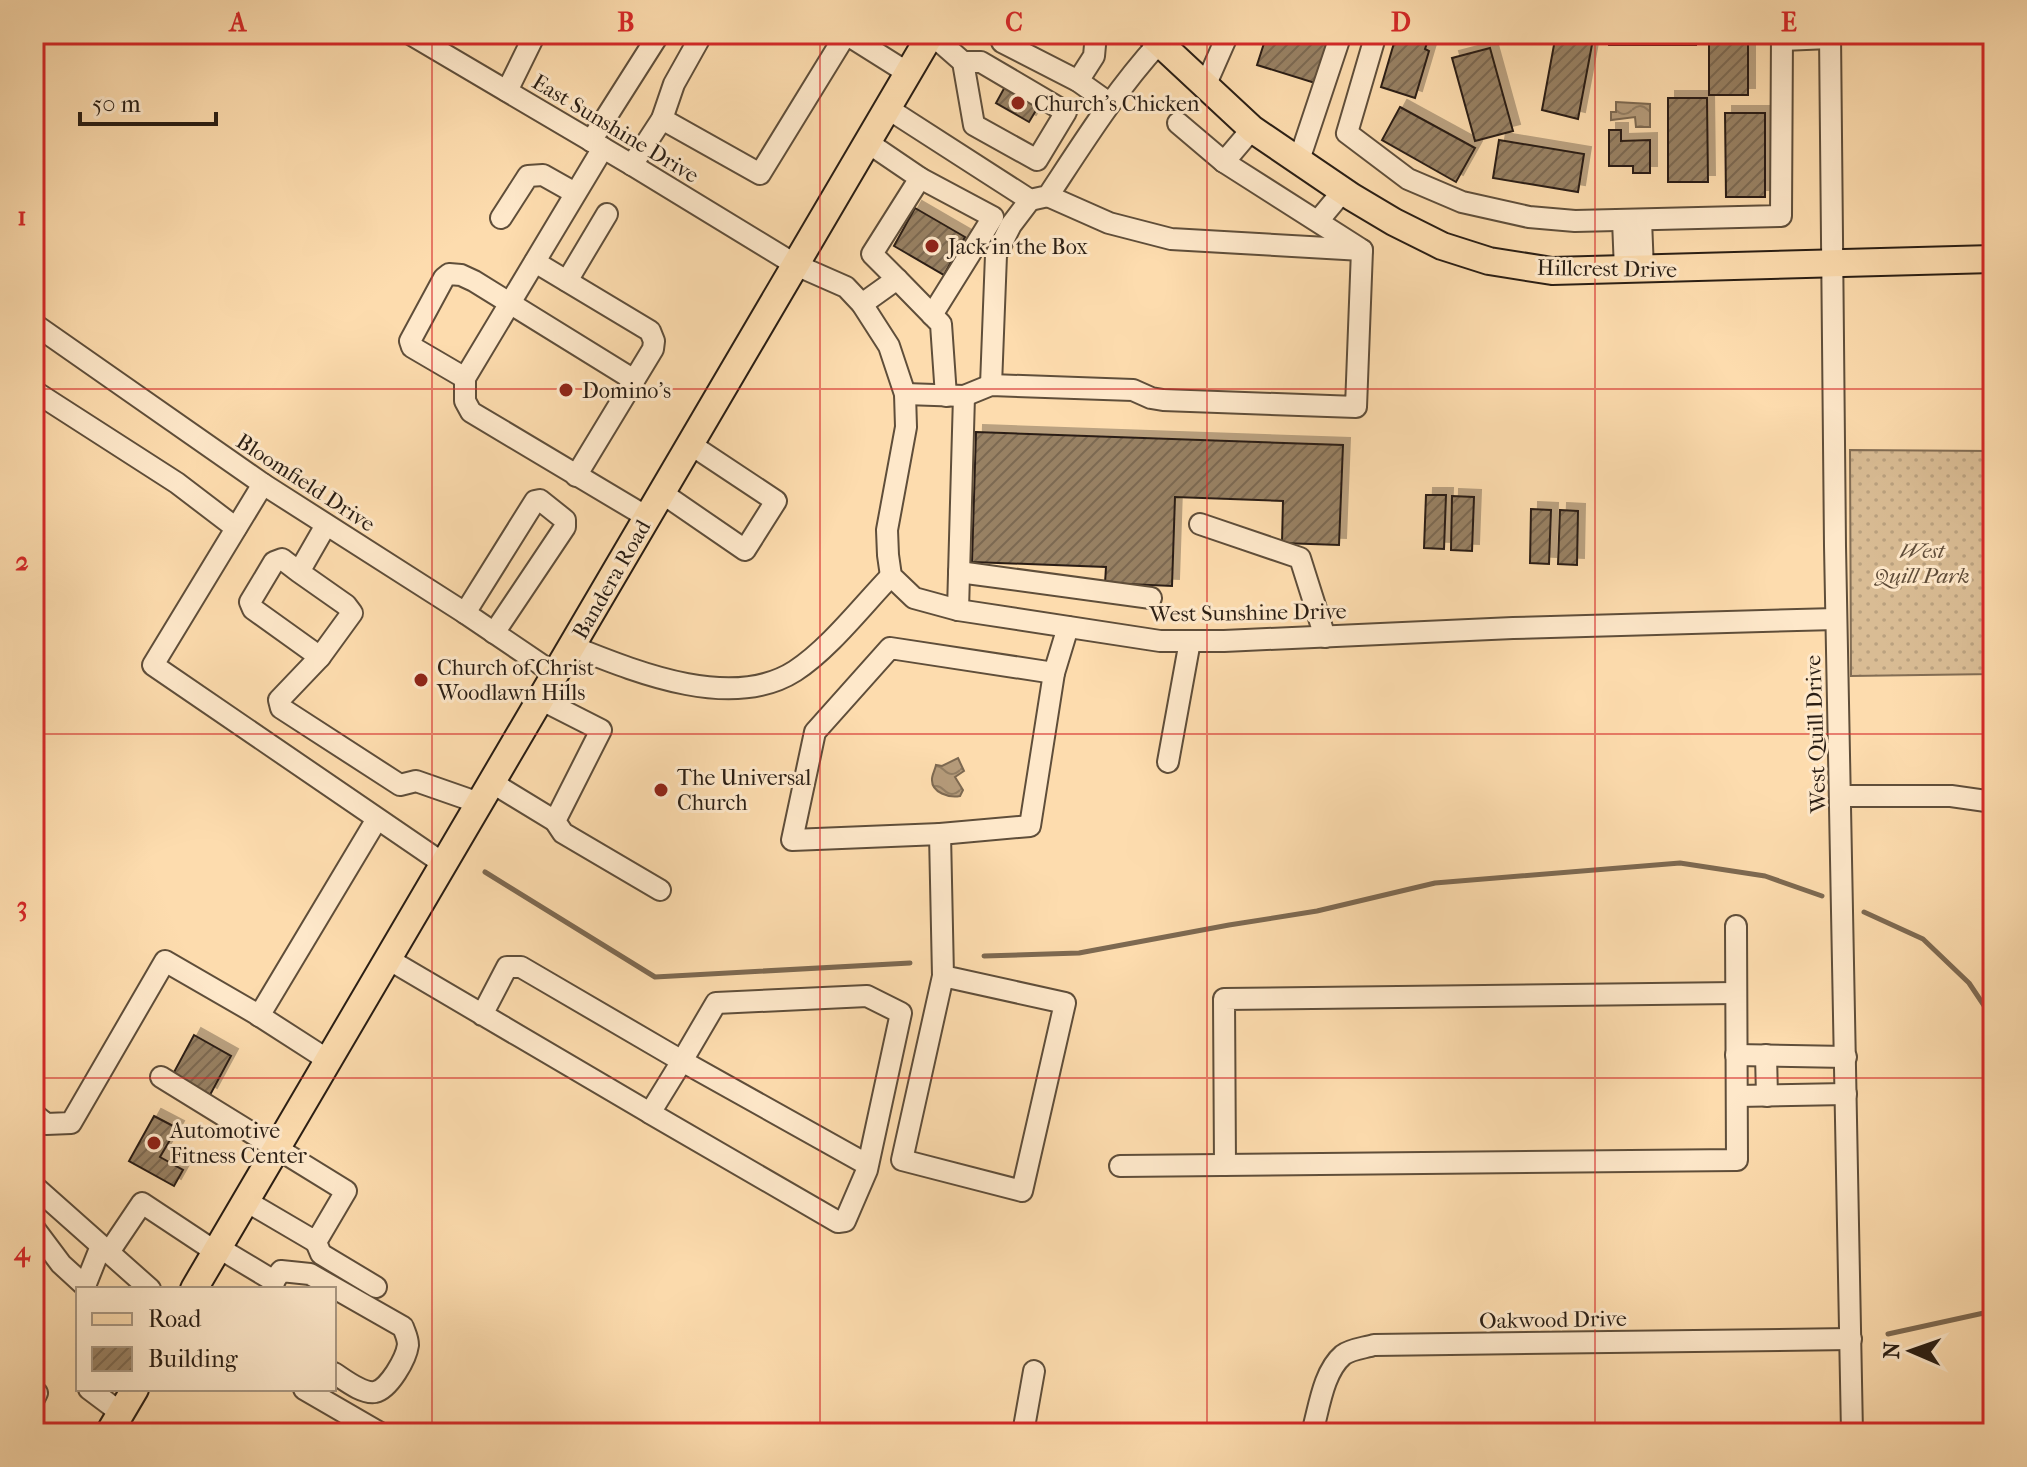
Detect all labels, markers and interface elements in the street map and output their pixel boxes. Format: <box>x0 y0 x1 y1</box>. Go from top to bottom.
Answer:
text: A <box>228 7 248 38</box>
text: B <box>618 7 635 38</box>
text: C <box>1005 7 1023 38</box>
text: D <box>1391 7 1411 38</box>
text: E <box>1781 7 1797 38</box>
street label: East Sunshine Drive <box>527 69 704 189</box>
scale bar <box>80 76 216 126</box>
text: 50 m <box>92 90 141 118</box>
place label: Church's Chicken <box>1034 91 1200 117</box>
marker: Church's Chicken <box>1009 94 1027 112</box>
text: 1 <box>17 201 27 232</box>
place label: Jack in the Box <box>946 234 1088 260</box>
marker: Jack in the Box <box>923 237 941 255</box>
street label: Hillcrest Drive <box>1537 255 1677 283</box>
place label: Domino's <box>582 378 671 404</box>
marker: Domino's <box>557 381 575 399</box>
street label: Bloomfield Drive <box>231 428 380 537</box>
street label: Bandera Road <box>567 514 657 644</box>
park label: West Quill Park <box>1873 538 1970 589</box>
text: 2 <box>15 546 29 577</box>
street label: West Sunshine Drive <box>1148 598 1347 628</box>
street label: West Quill Drive <box>1800 654 1832 815</box>
place label: Church of Christ Woodlawn Hills <box>436 655 594 706</box>
marker: Church of Christ Woodlawn Hills <box>412 671 430 689</box>
place label: The Universal Church <box>677 765 811 816</box>
marker: The Universal Church <box>652 781 670 799</box>
text: 3 <box>17 891 27 922</box>
place label: Automotive Fitness Center <box>169 1118 308 1169</box>
marker: Automotive Fitness Center <box>145 1134 163 1152</box>
text: 4 <box>13 1236 31 1268</box>
legend <box>76 1287 336 1391</box>
text: Road <box>148 1305 202 1333</box>
street label: Oakwood Drive <box>1479 1306 1627 1334</box>
north arrow <box>1871 1311 1951 1391</box>
text: N <box>1879 1341 1905 1359</box>
text: Building <box>148 1345 239 1373</box>

